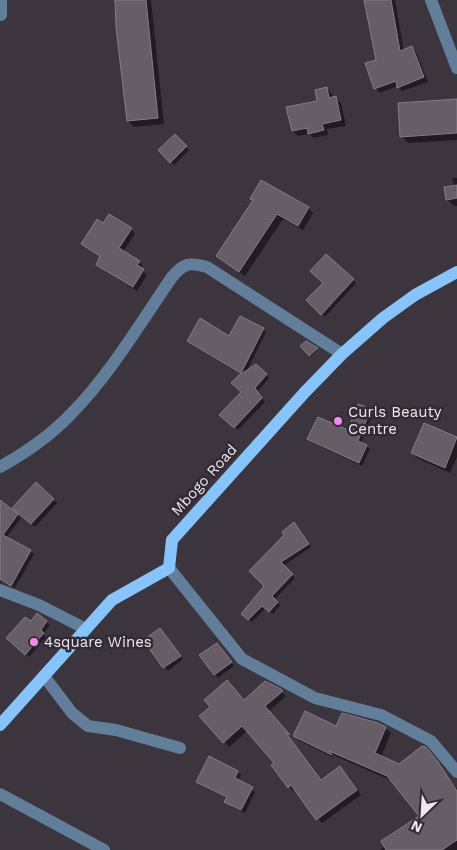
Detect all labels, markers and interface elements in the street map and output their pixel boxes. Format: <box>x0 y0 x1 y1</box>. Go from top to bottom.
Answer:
place label: Curls Beauty Centre <box>348 403 442 438</box>
marker: Curls Beauty Centre <box>332 415 344 427</box>
street label: Mbogo Road <box>167 441 241 519</box>
place label: 4square Wines <box>44 633 152 651</box>
marker: 4square Wines <box>28 636 40 648</box>
north arrow <box>397 790 447 840</box>
text: N <box>408 817 425 836</box>

